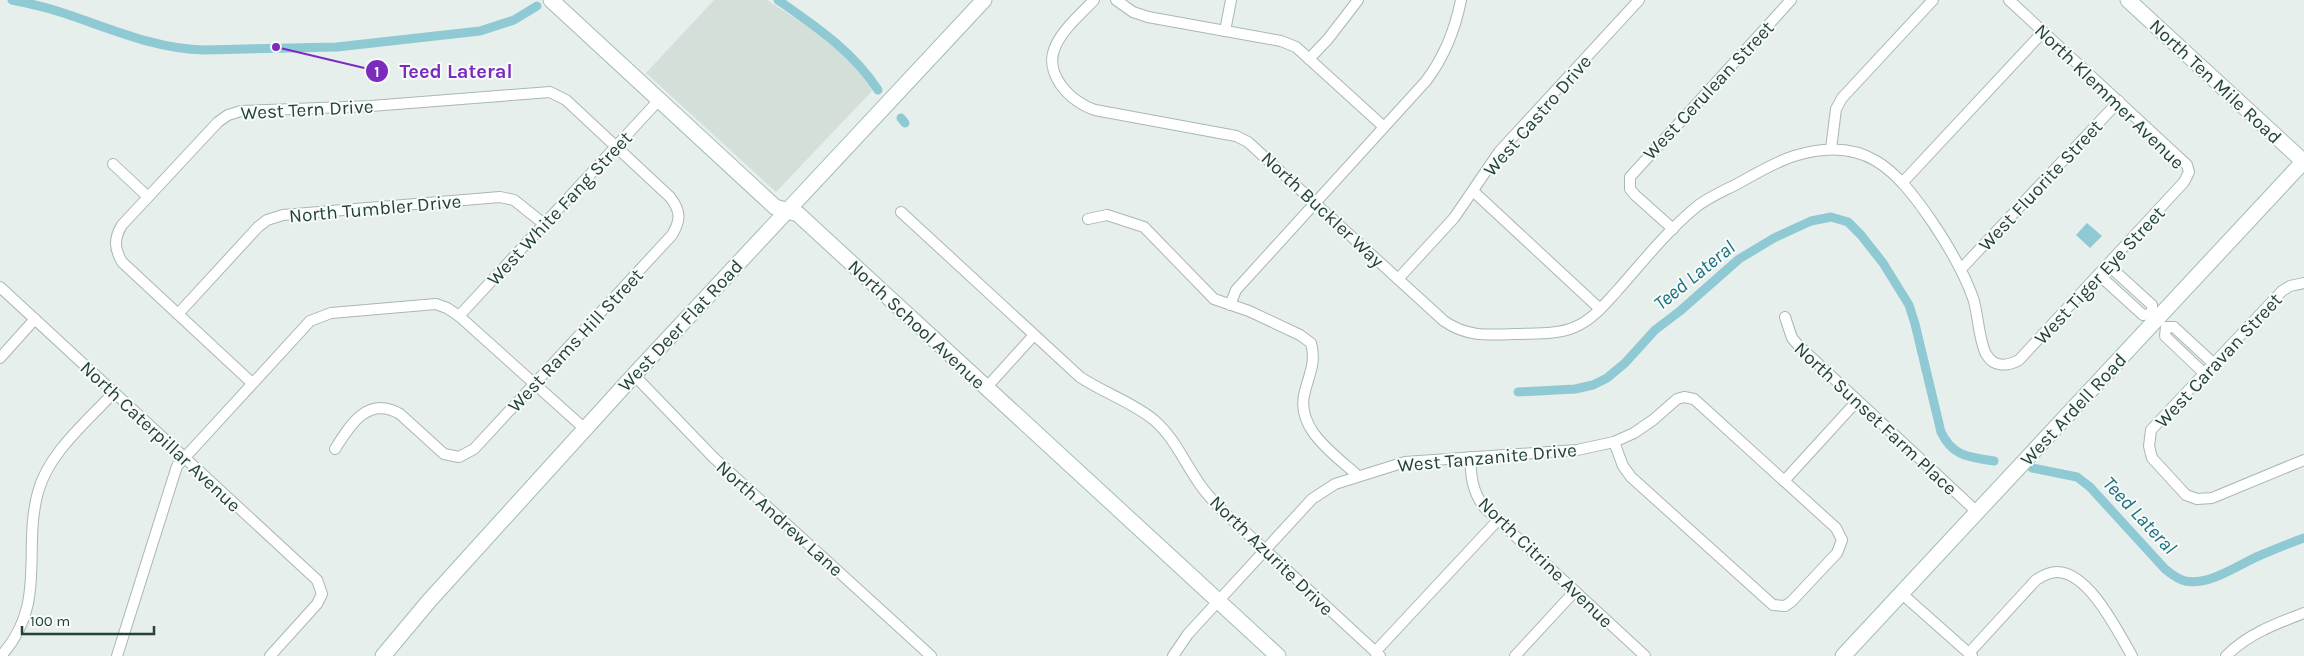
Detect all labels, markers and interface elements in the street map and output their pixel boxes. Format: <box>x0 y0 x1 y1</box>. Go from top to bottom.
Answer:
street label: North Ten Mile Road <box>2145 15 2286 149</box>
street label: West Cerulean Street <box>1639 17 1779 164</box>
street label: North Klemmer Avenue <box>2030 20 2189 174</box>
street label: West Castro Drive <box>1479 51 1596 181</box>
callout: Teed Lateral <box>364 54 523 89</box>
text: Teed Lateral <box>399 60 513 83</box>
text: 1 <box>374 63 380 81</box>
street label: West Tern Drive <box>240 96 374 124</box>
street label: West Fluorite Street <box>1974 116 2107 256</box>
street label: West White Fang Street <box>483 127 637 290</box>
street label: North Buckler Way <box>1257 147 1388 272</box>
street label: North Tumbler Drive <box>288 191 462 227</box>
street label: West Tiger Eye Street <box>2030 202 2169 349</box>
water label: Teed Lateral <box>1649 236 1740 315</box>
street label: West Deer Flat Road <box>614 255 748 396</box>
street label: North School Avenue <box>843 256 989 394</box>
street label: West Rams Hill Street <box>504 264 648 417</box>
street label: West Caravan Street <box>2151 289 2287 432</box>
street label: North Sunset Farm Place <box>1789 338 1961 500</box>
street label: West Ardell Road <box>2016 349 2131 470</box>
street label: North Caterpillar Avenue <box>76 357 245 517</box>
street label: West Tanzanite Drive <box>1396 439 1578 477</box>
street label: North Andrew Lane <box>712 456 847 581</box>
water label: Teed Lateral <box>2098 472 2181 559</box>
street label: North Azurite Drive <box>1205 491 1338 620</box>
street label: North Citrine Avenue <box>1473 493 1617 633</box>
scale bar <box>22 604 155 636</box>
text: 100 m <box>30 612 70 630</box>

